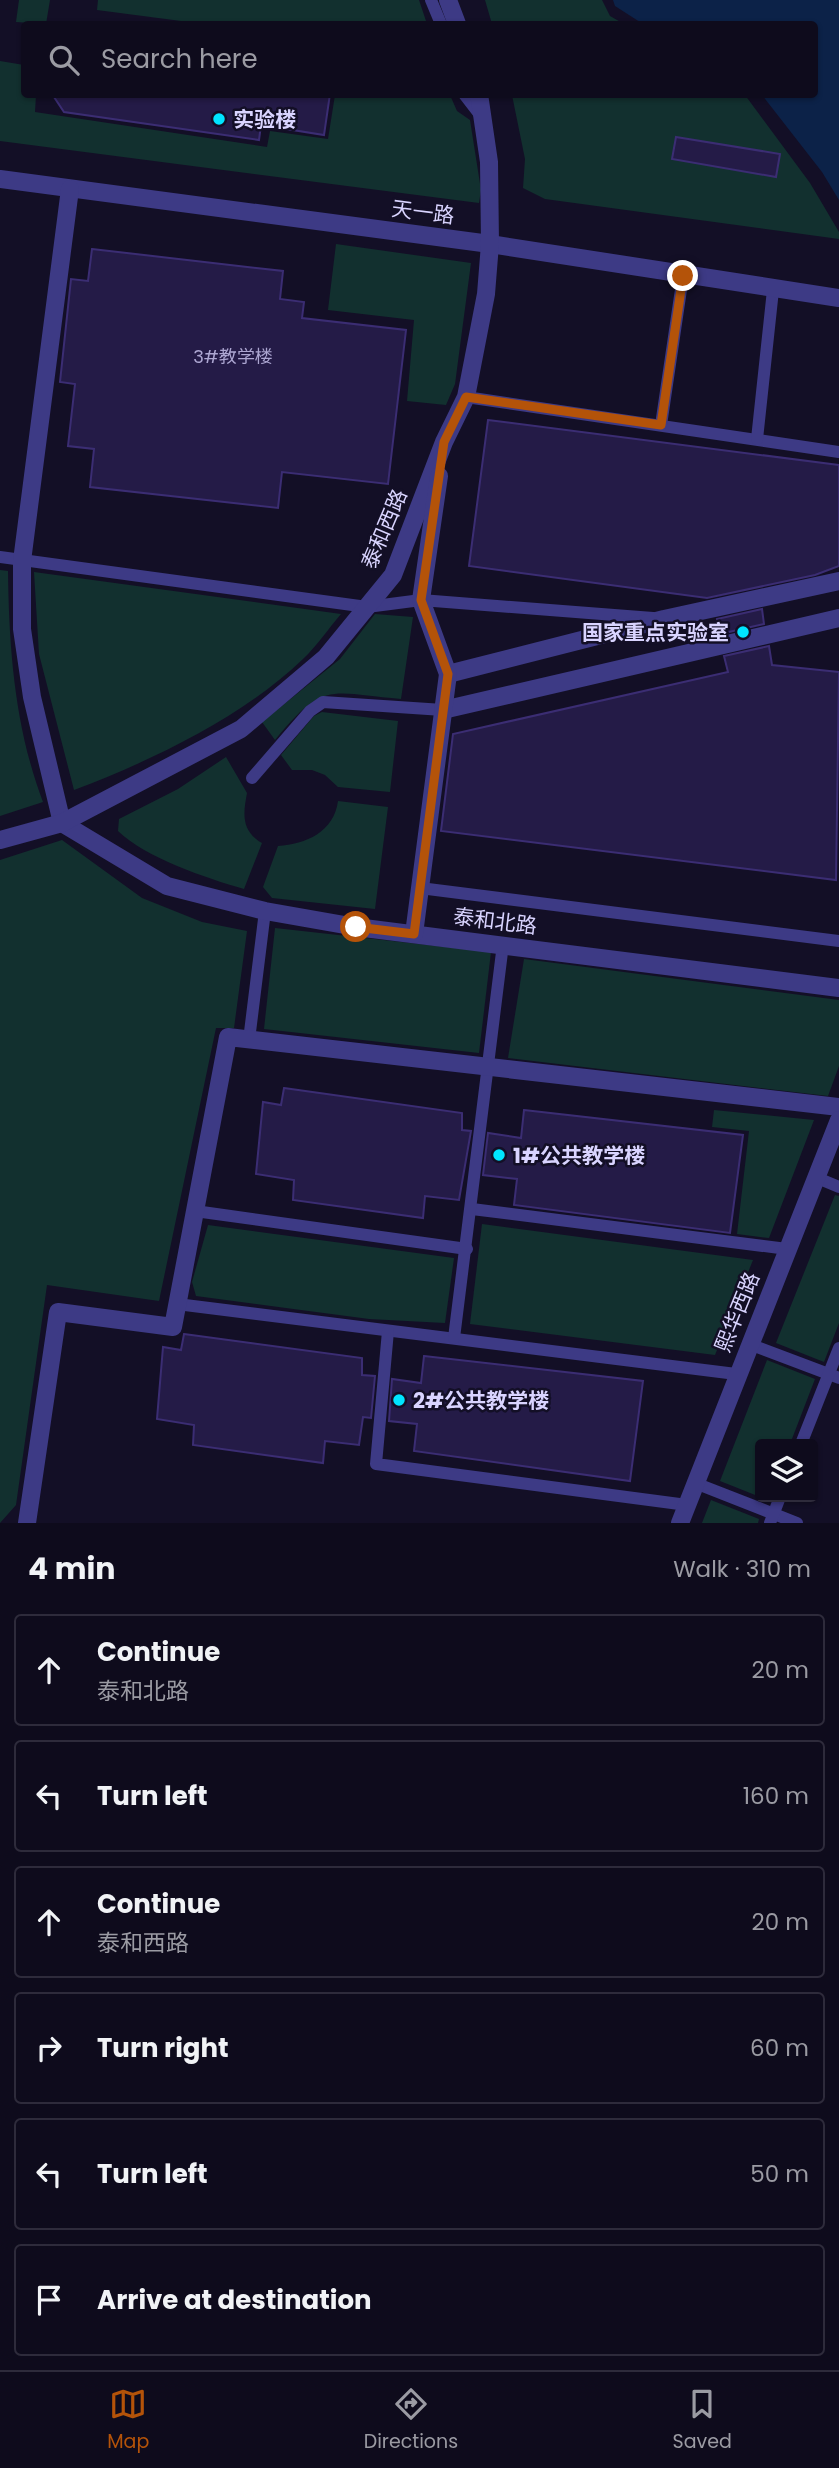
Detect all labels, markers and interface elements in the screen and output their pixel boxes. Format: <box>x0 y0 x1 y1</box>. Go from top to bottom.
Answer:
search box <box>21 21 818 98</box>
icon: search <box>45 41 83 79</box>
text: Search here <box>101 41 258 77</box>
place label: 实验楼 <box>233 105 296 134</box>
marker: 实验楼 <box>211 111 227 127</box>
street label: 天一路 <box>390 194 456 230</box>
route end <box>667 260 698 291</box>
house number: 3#教学楼 <box>193 344 273 369</box>
street label: 泰和西路 <box>354 485 414 573</box>
place label: 国家重点实验室 <box>582 618 729 647</box>
marker: 国家重点实验室 <box>735 624 751 640</box>
street label: 泰和北路 <box>452 901 538 941</box>
route start <box>340 911 371 942</box>
place label: 1#公共教学楼 <box>513 1141 645 1170</box>
marker: 1#公共教学楼 <box>491 1147 507 1163</box>
street label: 熙华西路 <box>708 1268 766 1356</box>
place label: 2#公共教学楼 <box>413 1386 549 1415</box>
marker: 2#公共教学楼 <box>391 1392 407 1408</box>
map controls <box>755 1439 818 1502</box>
button: layers <box>755 1439 818 1502</box>
text: 4 min <box>28 1547 116 1590</box>
text: Walk · 310 m <box>673 1553 811 1585</box>
text: Continue <box>97 1634 220 1670</box>
icon: ahead <box>30 1651 68 1689</box>
text: 20 m <box>751 1654 809 1686</box>
text: 泰和北路 <box>97 1675 189 1707</box>
icon: left <box>30 1777 68 1815</box>
text: Turn left <box>97 1778 208 1814</box>
text: 160 m <box>743 1780 809 1812</box>
text: Continue <box>97 1886 220 1922</box>
icon: ahead <box>30 1903 68 1941</box>
text: 20 m <box>751 1906 809 1938</box>
text: 泰和西路 <box>97 1927 189 1959</box>
icon: right <box>30 2029 68 2067</box>
text: Turn right <box>97 2030 229 2066</box>
text: 60 m <box>750 2032 809 2064</box>
icon: left <box>30 2155 68 2193</box>
text: Turn left <box>97 2156 208 2192</box>
text: 50 m <box>750 2158 809 2190</box>
icon: arrive <box>30 2281 68 2319</box>
text: Arrive at destination <box>97 2282 372 2318</box>
tab: Map <box>107 2385 149 2456</box>
tab: Directions <box>364 2385 458 2456</box>
tab: Saved <box>673 2385 732 2456</box>

